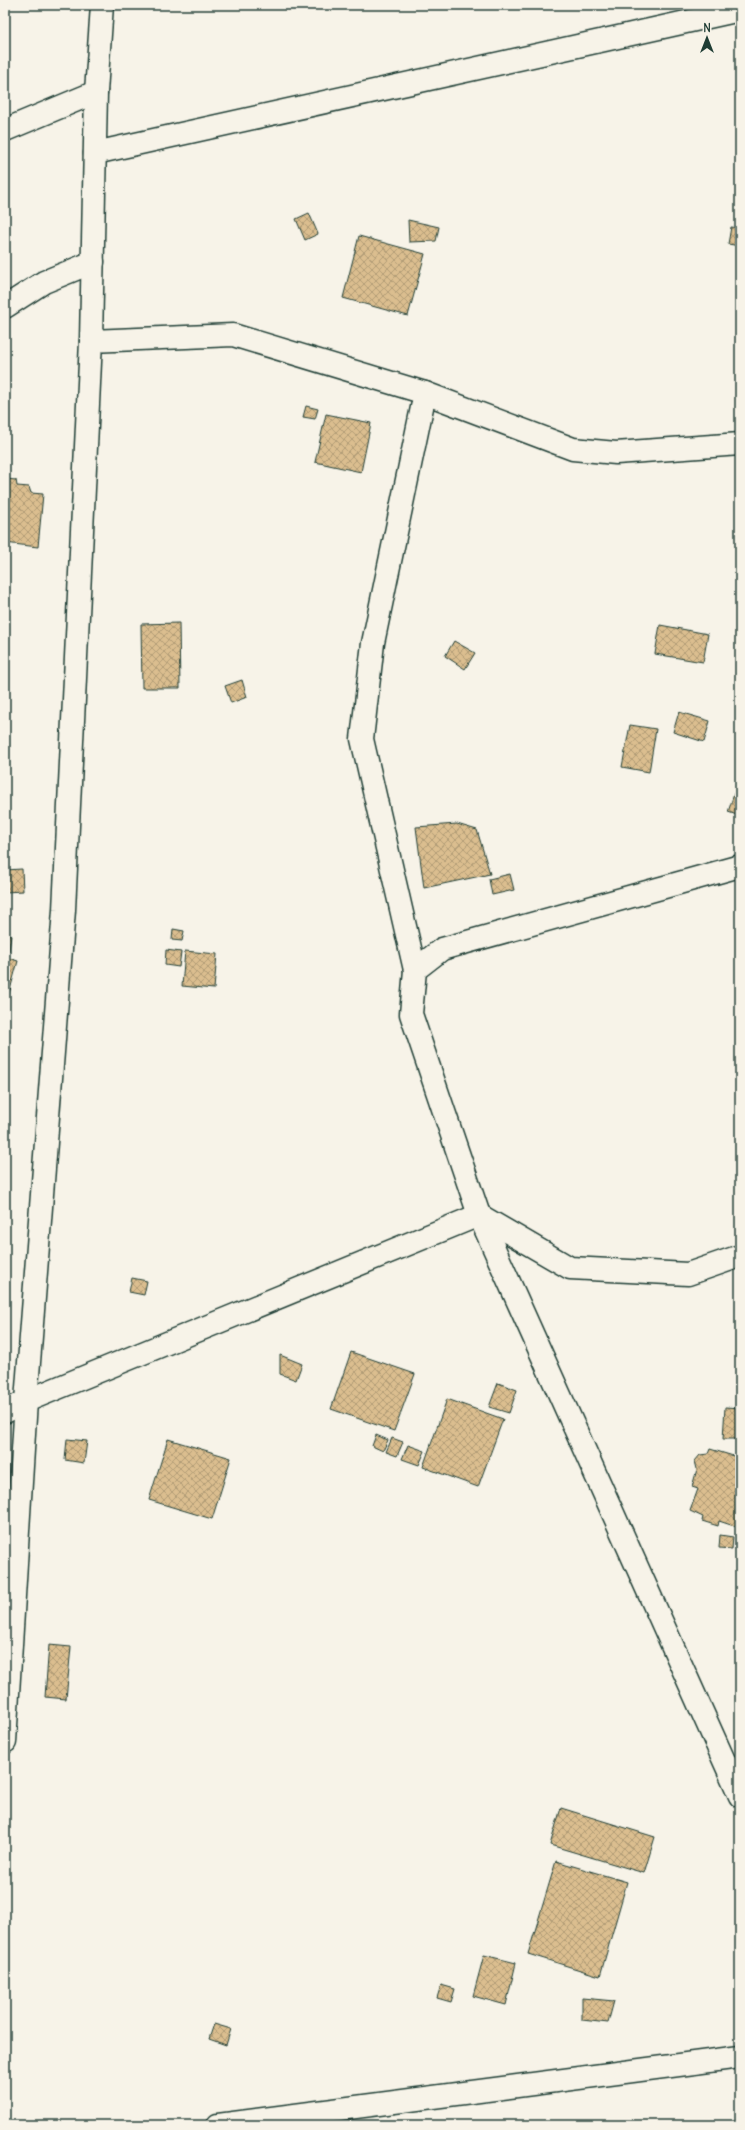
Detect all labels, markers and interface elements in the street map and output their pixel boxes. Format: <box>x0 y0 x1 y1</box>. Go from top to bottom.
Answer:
north arrow <box>687 18 727 58</box>
text: N <box>703 21 711 35</box>

